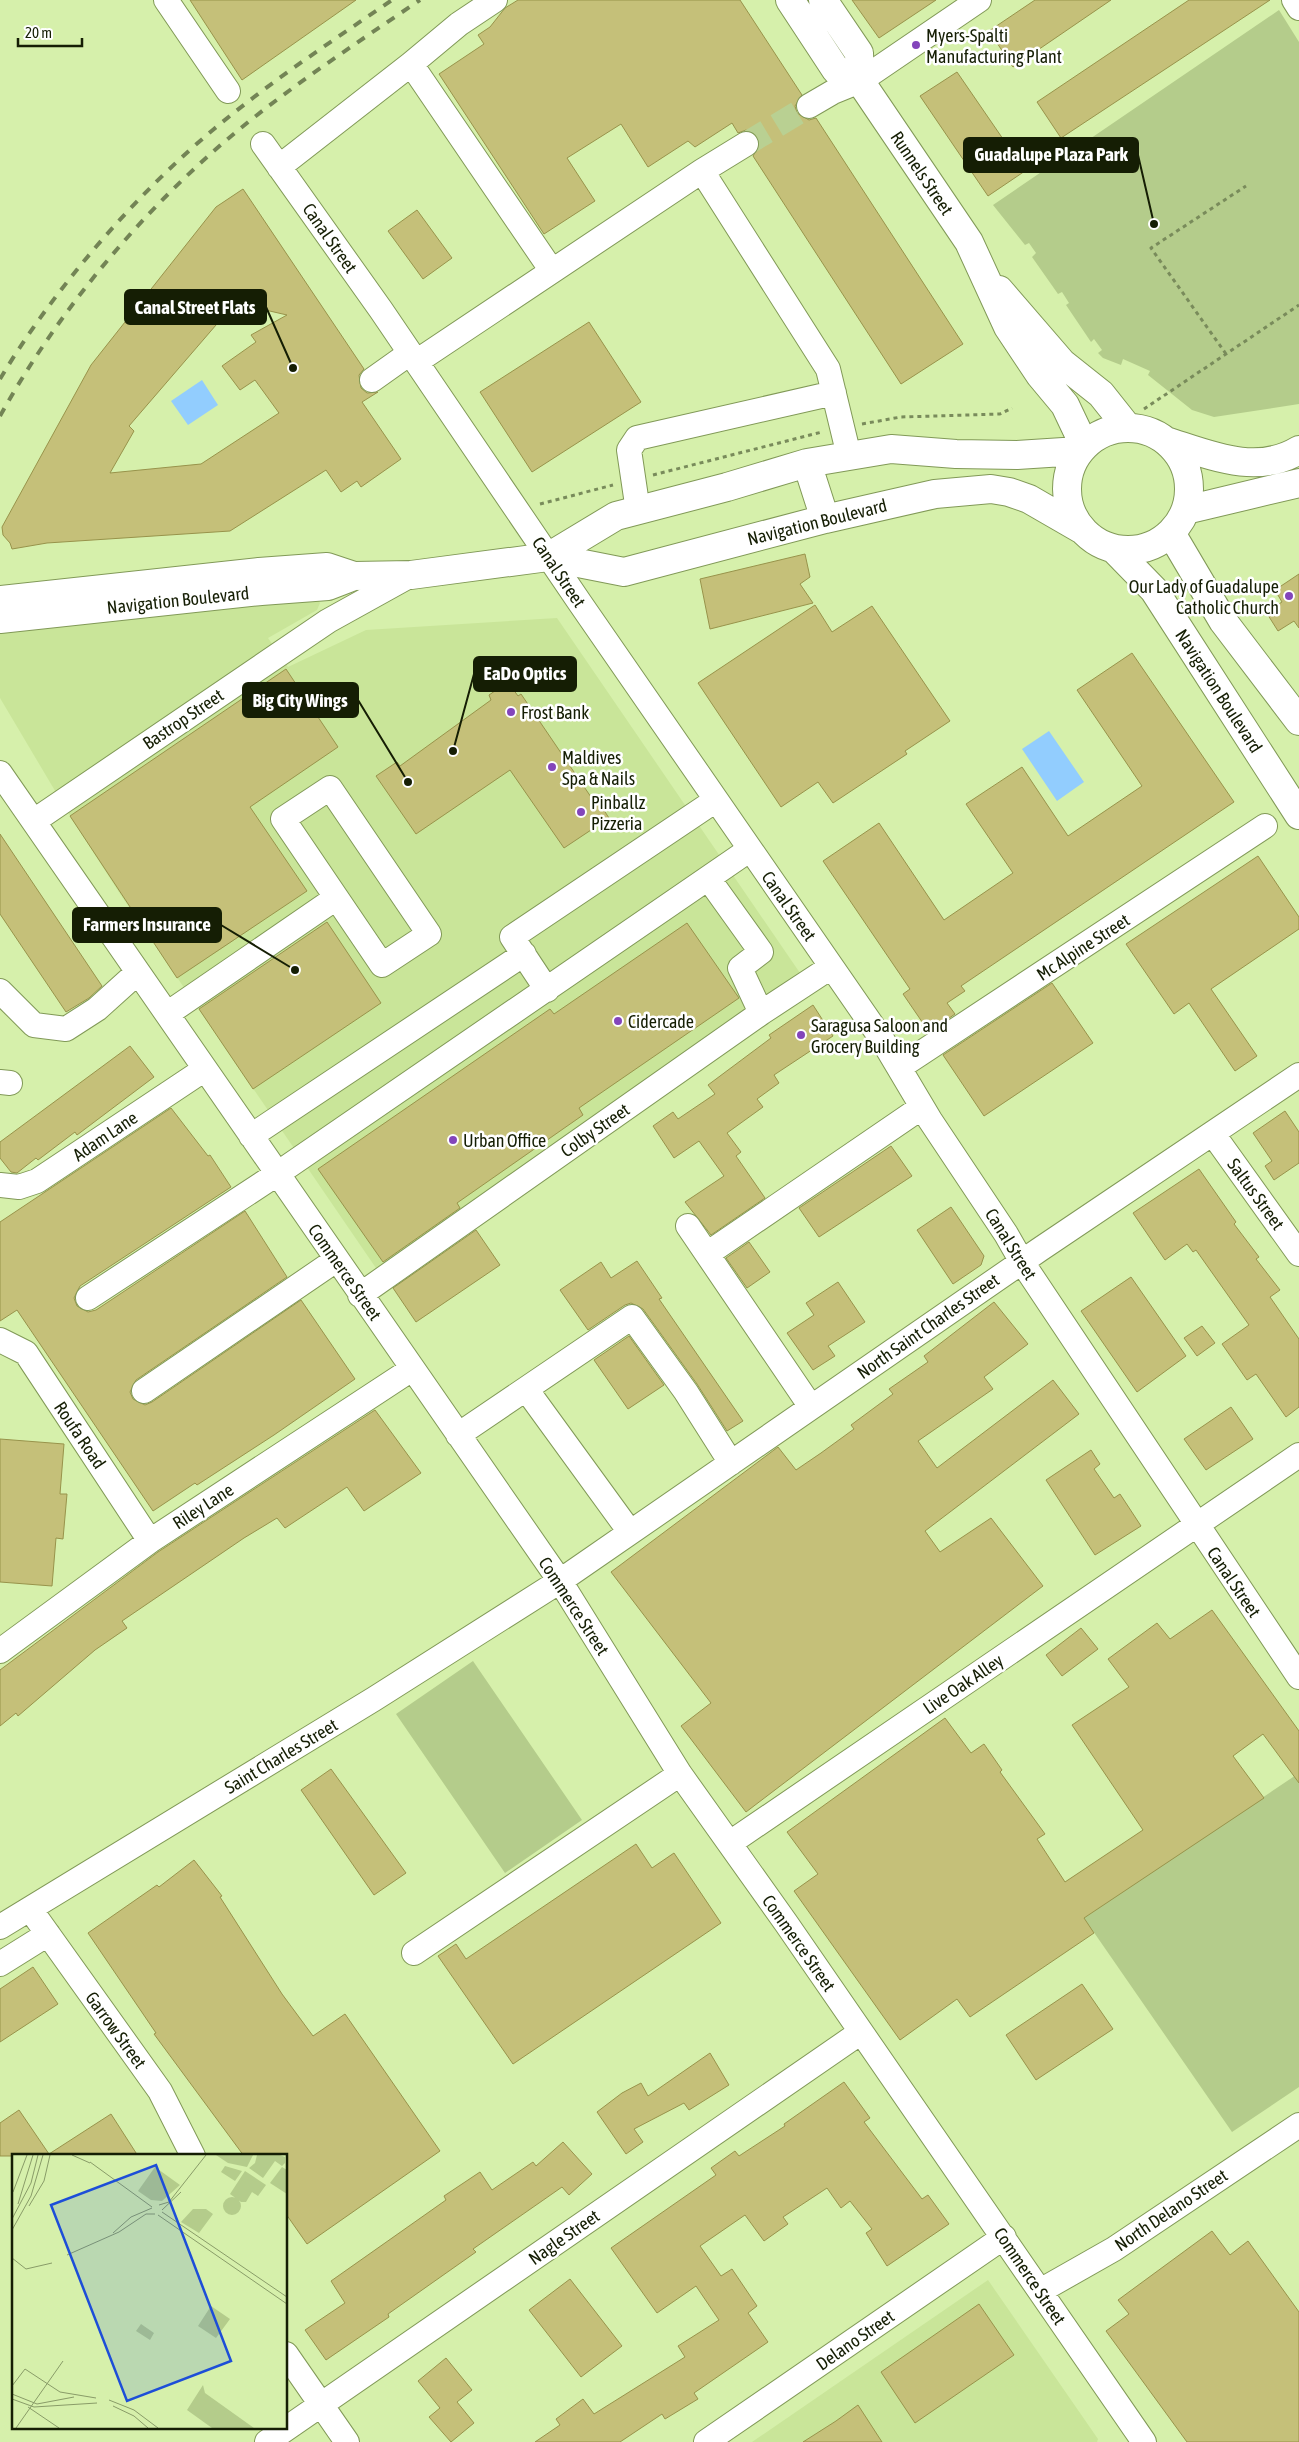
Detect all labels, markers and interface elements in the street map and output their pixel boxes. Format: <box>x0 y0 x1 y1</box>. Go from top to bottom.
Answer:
scale bar <box>18 15 81 47</box>
text: 20 m <box>25 24 52 41</box>
place label: Myers-Spalti Manufacturing Plant <box>926 25 1062 67</box>
marker: Myers-Spalti Manufacturing Plant <box>910 39 922 51</box>
street label: Runnels Street <box>886 127 958 219</box>
callout: Guadalupe Plaza Park <box>964 138 1138 172</box>
text: Guadalupe Plaza Park <box>974 143 1128 165</box>
street label: Canal Street <box>298 199 362 277</box>
callout: Canal Street Flats <box>125 290 266 324</box>
text: Canal Street Flats <box>134 296 256 318</box>
street label: Navigation Boulevard <box>745 495 889 549</box>
street label: Canal Street <box>528 533 590 611</box>
place label: Our Lady of Guadalupe Catholic Church <box>1129 576 1279 618</box>
street label: Navigation Boulevard <box>106 582 250 618</box>
marker: Our Lady of Guadalupe Catholic Church <box>1283 590 1295 602</box>
street label: Navigation Boulevard <box>1171 625 1267 757</box>
callout: EaDo Optics <box>474 657 576 691</box>
text: EaDo Optics <box>484 662 567 684</box>
callout: Big City Wings <box>243 683 358 717</box>
street label: Bastrop Street <box>139 684 227 754</box>
text: Big City Wings <box>252 689 348 711</box>
place label: Frost Bank <box>521 702 589 723</box>
marker: Frost Bank <box>505 706 517 718</box>
place label: Maldives Spa & Nails <box>562 747 635 789</box>
marker: Maldives Spa & Nails <box>546 761 558 773</box>
place label: Pinballz Pizzeria <box>591 792 646 834</box>
marker: Pinballz Pizzeria <box>575 806 587 818</box>
street label: Canal Street <box>757 867 821 945</box>
callout: Farmers Insurance <box>73 908 221 942</box>
street label: Mc Alpine Street <box>1033 909 1133 985</box>
text: Farmers Insurance <box>83 913 211 935</box>
place label: Cidercade <box>628 1011 694 1032</box>
marker: Cidercade <box>612 1015 624 1027</box>
place label: Saragusa Saloon and Grocery Building <box>811 1015 948 1057</box>
marker: Saragusa Saloon and Grocery Building <box>795 1029 807 1041</box>
street label: Colby Street <box>557 1099 633 1161</box>
street label: Adam Lane <box>69 1107 141 1165</box>
place label: Urban Office <box>463 1130 546 1151</box>
marker: Urban Office <box>447 1134 459 1146</box>
street label: Saltus Street <box>1223 1154 1289 1234</box>
street label: Canal Street <box>981 1204 1041 1284</box>
street label: Commerce Street <box>304 1220 386 1324</box>
street label: North Saint Charles Street <box>853 1269 1003 1383</box>
street label: Roufa Road <box>50 1397 110 1473</box>
street label: Riley Lane <box>169 1479 237 1533</box>
street label: Canal Street <box>1203 1543 1265 1621</box>
street label: Commerce Street <box>534 1553 614 1659</box>
street label: Live Oak Alley <box>919 1650 1007 1718</box>
street label: Saint Charles Street <box>221 1714 341 1798</box>
street label: Commerce Street <box>758 1891 840 1995</box>
street label: Garrow Street <box>81 1988 151 2072</box>
inset map <box>12 2154 288 2430</box>
street label: North Delano Street <box>1111 2165 1231 2255</box>
street label: Nagle Street <box>525 2205 603 2269</box>
street label: Commerce Street <box>990 2223 1070 2329</box>
street label: Delano Street <box>812 2305 898 2375</box>

